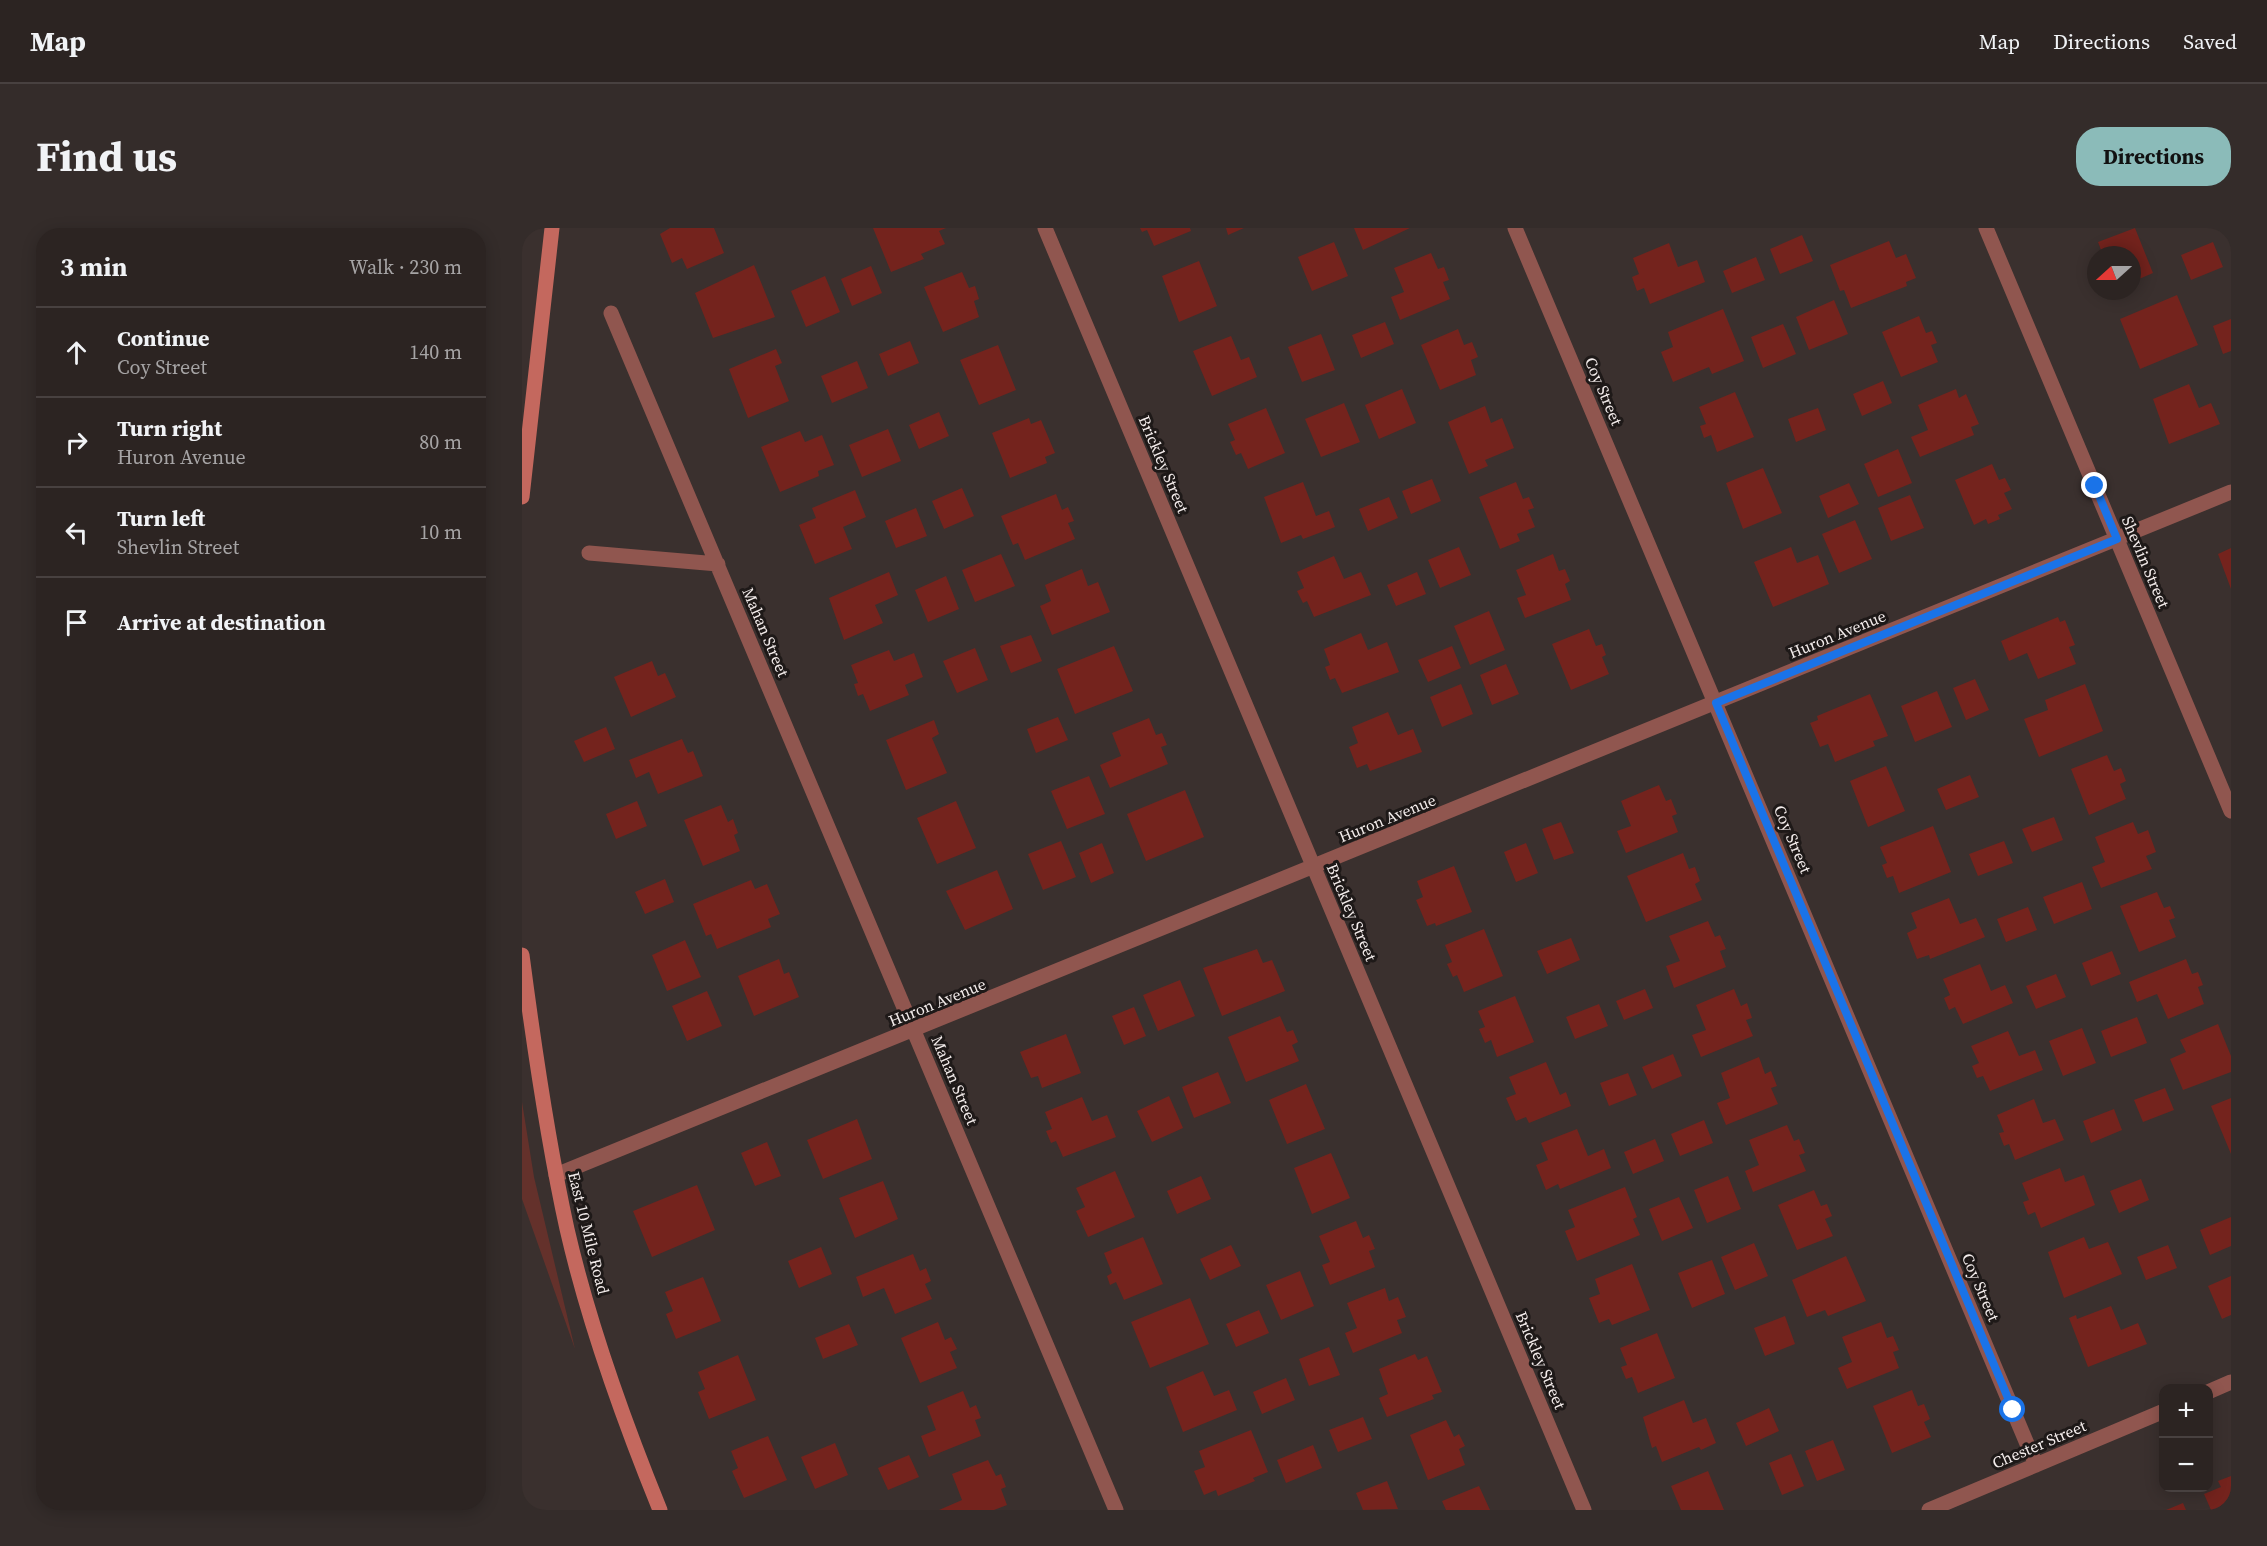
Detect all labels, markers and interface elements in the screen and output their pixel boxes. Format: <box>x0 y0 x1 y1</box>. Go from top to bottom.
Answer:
text: Map <box>30 22 86 60</box>
text: Map <box>1979 27 2020 56</box>
text: Directions <box>2053 27 2150 56</box>
text: Saved <box>2183 27 2237 56</box>
text: Find us <box>36 127 177 185</box>
button: Directions <box>2076 127 2231 186</box>
north arrow <box>2087 246 2141 300</box>
text: 3 min <box>60 249 127 285</box>
text: Walk · 230 m <box>349 253 462 281</box>
text: Continue <box>117 323 210 353</box>
icon: ahead <box>60 336 93 369</box>
text: 140 m <box>409 338 462 366</box>
text: Coy Street <box>117 353 207 381</box>
street label: Coy Street <box>1580 354 1629 429</box>
street label: Brickley Street <box>1134 412 1195 517</box>
text: Turn right <box>117 413 222 443</box>
icon: right <box>60 426 93 459</box>
text: 80 m <box>419 428 462 456</box>
text: Huron Avenue <box>117 443 246 471</box>
route end <box>2081 472 2107 498</box>
text: Turn left <box>117 503 205 533</box>
street label: Shevlin Street <box>2117 513 2176 612</box>
icon: left <box>60 516 93 549</box>
text: 10 m <box>419 518 462 546</box>
text: Shevlin Street <box>117 533 239 561</box>
street label: Mahan Street <box>737 584 795 681</box>
street label: Huron Avenue <box>1785 605 1889 663</box>
icon: arrive <box>60 606 93 639</box>
text: Arrive at destination <box>117 607 326 637</box>
street label: Huron Avenue <box>1335 789 1439 847</box>
street label: Coy Street <box>1769 802 1818 877</box>
street label: Brickley Street <box>1322 860 1383 965</box>
street label: Huron Avenue <box>885 973 989 1031</box>
street label: Mahan Street <box>926 1032 984 1129</box>
street label: East 10 Mile Road <box>563 1169 615 1297</box>
street label: Coy Street <box>1957 1250 2006 1325</box>
street label: Brickley Street <box>1511 1308 1572 1413</box>
map controls <box>2159 1384 2213 1492</box>
button: + <box>2159 1384 2213 1438</box>
route start <box>1999 1396 2025 1422</box>
street label: Chester Street <box>1989 1414 2090 1474</box>
button: − <box>2159 1438 2213 1492</box>

